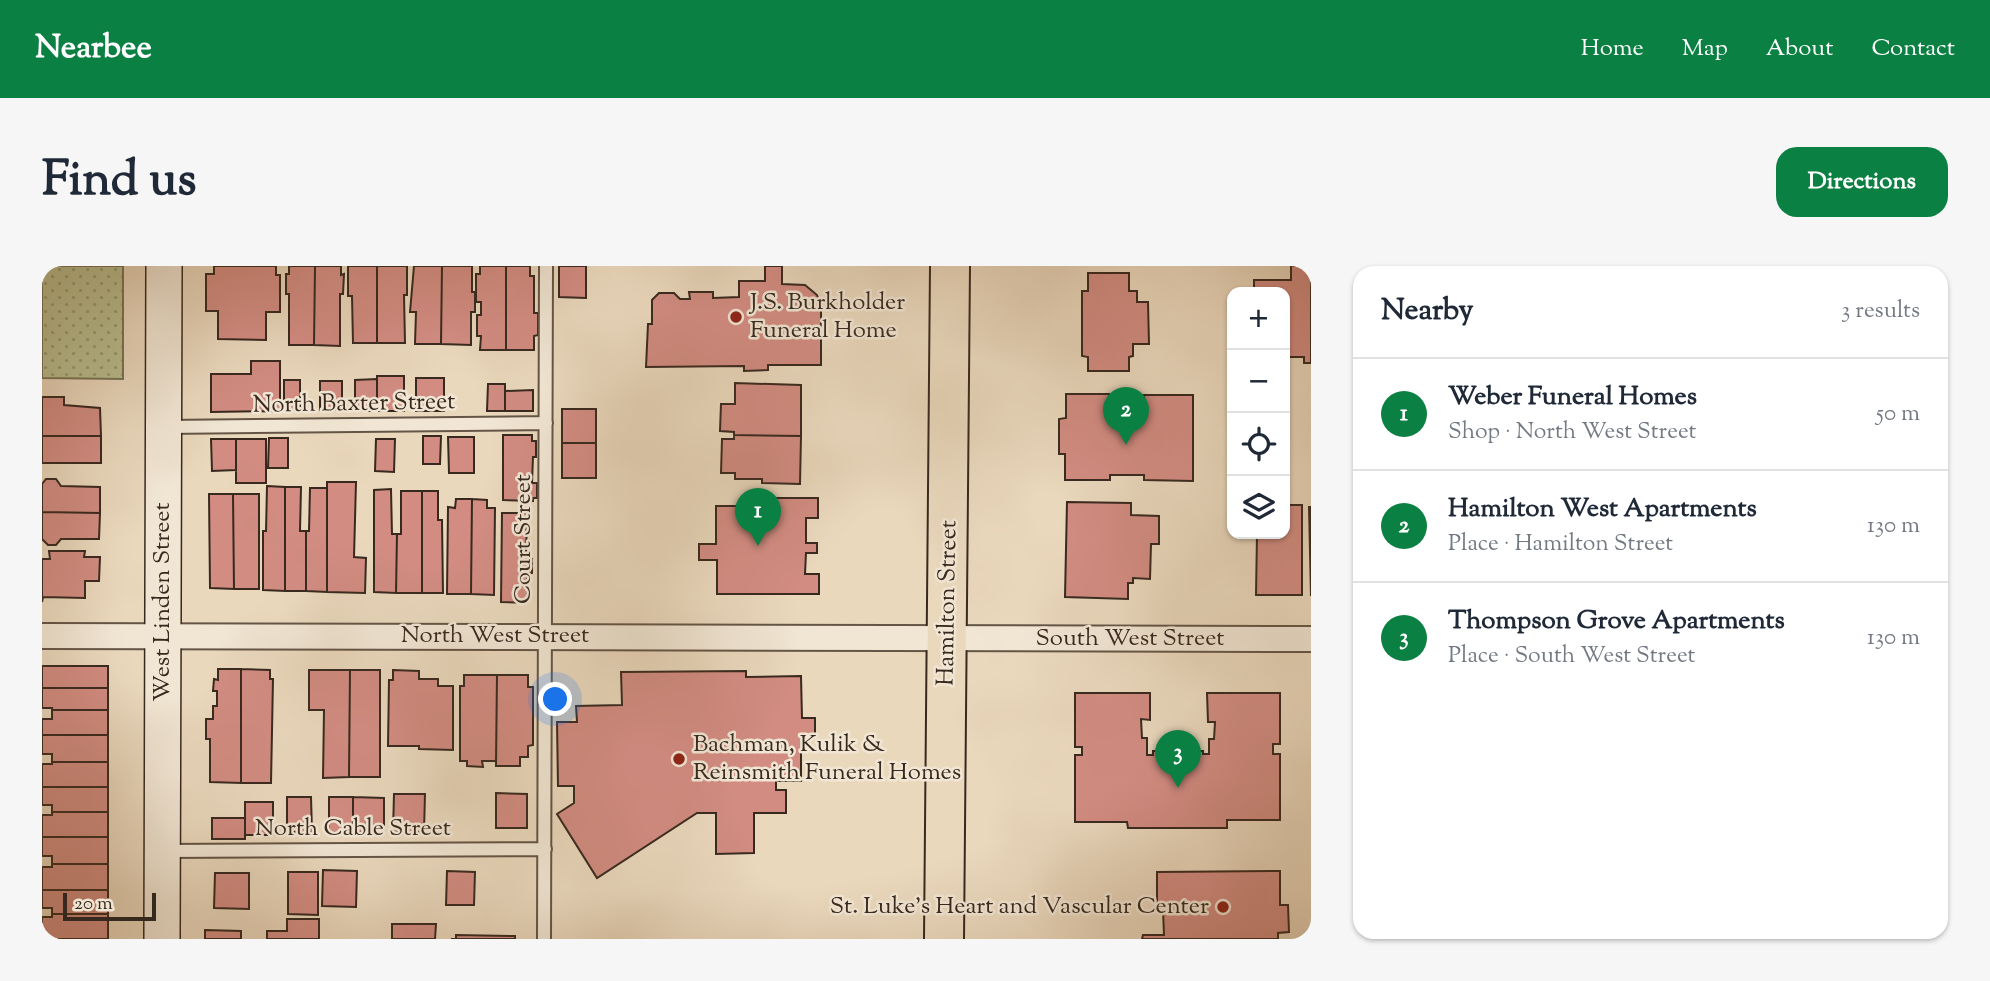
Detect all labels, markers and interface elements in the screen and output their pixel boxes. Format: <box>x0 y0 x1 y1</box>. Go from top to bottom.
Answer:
text: Nearbee <box>35 25 152 73</box>
text: Home <box>1581 32 1644 66</box>
text: Map <box>1682 32 1728 66</box>
text: About <box>1766 32 1833 66</box>
text: Contact <box>1871 32 1955 66</box>
text: Find us <box>42 147 196 217</box>
button: Directions <box>1776 147 1948 217</box>
place label: J.S. Burkholder Funeral Home <box>748 286 905 348</box>
map controls <box>1227 287 1290 539</box>
button: + <box>1227 287 1290 350</box>
text: Nearby <box>1381 290 1473 333</box>
text: 3 results <box>1841 295 1920 328</box>
marker: J.S. Burkholder Funeral Home <box>728 309 744 325</box>
button: − <box>1227 350 1290 413</box>
text: Weber Funeral Homes <box>1448 379 1697 416</box>
street label: North Baxter Street <box>252 385 456 423</box>
pin: 2 <box>1103 387 1149 445</box>
text: 1 <box>1400 398 1408 431</box>
text: 50 m <box>1876 398 1920 431</box>
button: locate <box>1227 413 1290 476</box>
text: Shop · North West Street <box>1448 416 1696 449</box>
street label: Court Street <box>507 474 541 604</box>
button: layers <box>1227 476 1290 539</box>
pin: 1 <box>735 488 781 546</box>
text: Hamilton West Apartments <box>1448 491 1757 528</box>
street label: West Linden Street <box>146 502 180 702</box>
text: 2 <box>1399 510 1409 543</box>
text: 130 m <box>1867 510 1920 543</box>
street label: Hamilton Street <box>930 520 966 686</box>
text: Place · Hamilton Street <box>1448 528 1673 561</box>
text: Thompson Grove Apartments <box>1448 603 1785 640</box>
street label: North West Street <box>401 619 589 653</box>
street label: South West Street <box>1036 622 1224 656</box>
text: 3 <box>1399 622 1409 655</box>
text: 130 m <box>1867 622 1920 655</box>
text: Place · South West Street <box>1448 640 1695 673</box>
your location <box>538 682 572 716</box>
place label: Bachman, Kulik & Reinsmith Funeral Homes <box>693 728 961 790</box>
pin: 3 <box>1155 730 1201 788</box>
marker: Bachman, Kulik & Reinsmith Funeral Homes <box>671 751 687 767</box>
street label: North Cable Street <box>255 812 451 846</box>
scale bar <box>63 890 156 922</box>
place label: St. Luke's Heart and Vascular Center <box>830 890 1209 924</box>
text: 20 m <box>74 891 113 918</box>
marker: St. Luke's Heart and Vascular Center <box>1215 899 1231 915</box>

